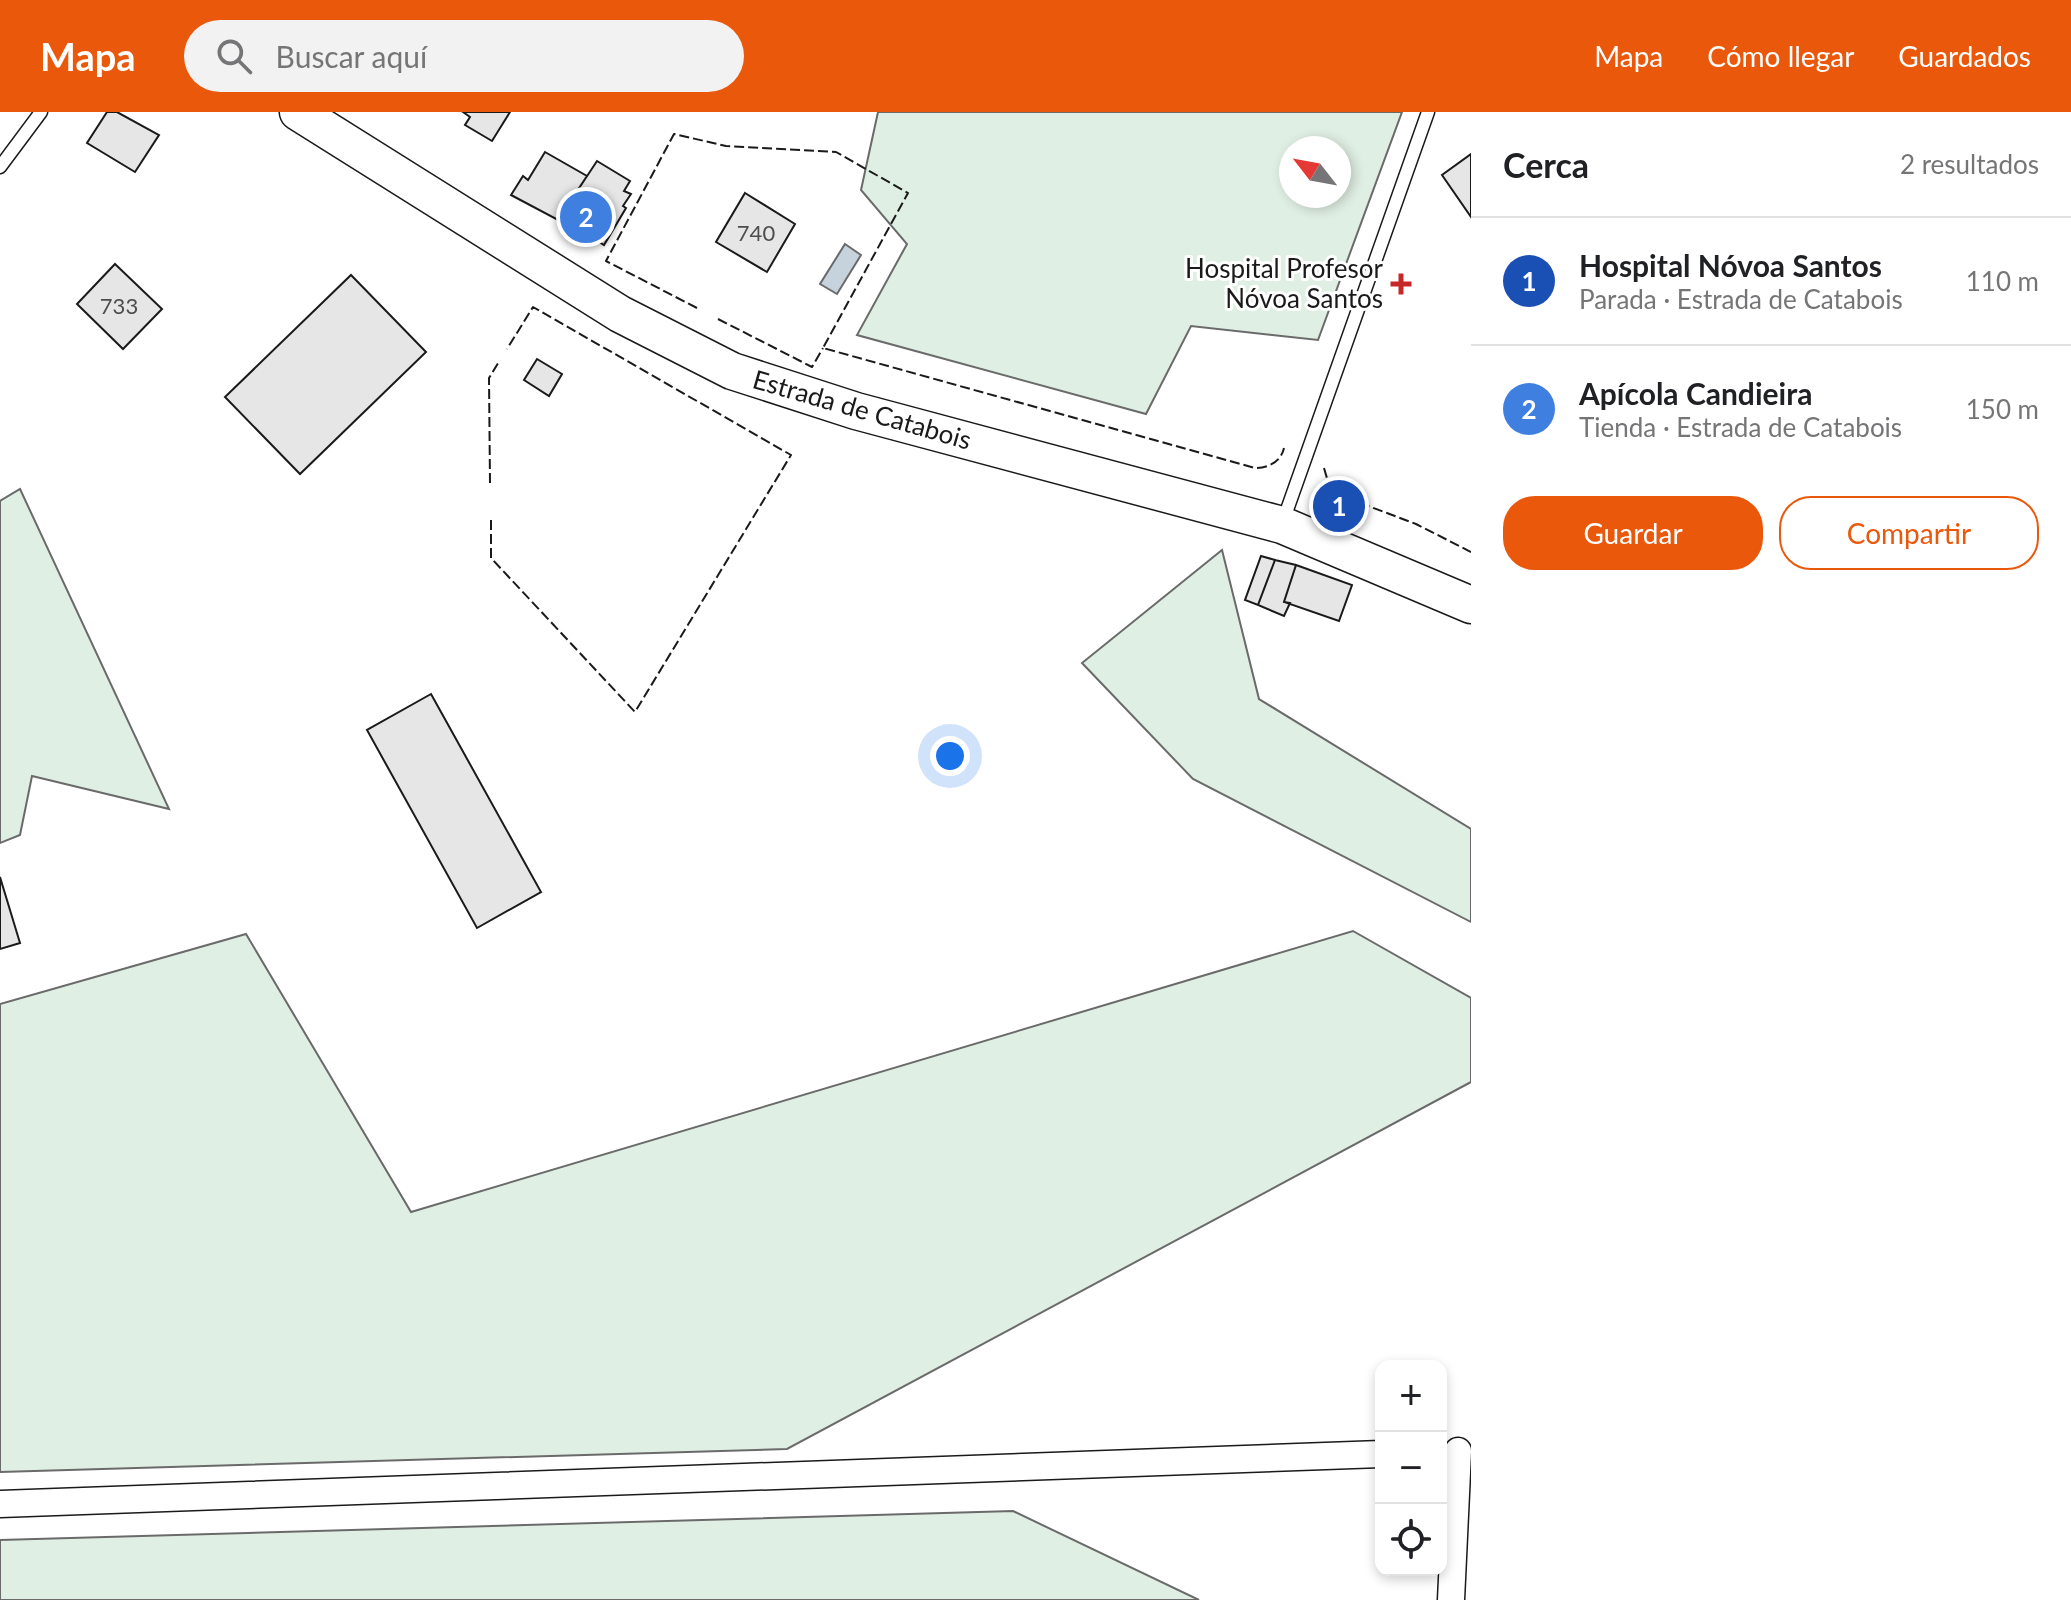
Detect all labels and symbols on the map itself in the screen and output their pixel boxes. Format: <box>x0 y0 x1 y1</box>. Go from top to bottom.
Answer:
north arrow <box>1279 136 1351 208</box>
pin: 2 <box>560 187 612 247</box>
house number: 740 <box>737 219 775 246</box>
place label: Hospital Profesor Nóvoa Santos <box>1185 252 1384 314</box>
marker: Hospital Profesor Nóvoa Santos <box>1390 273 1412 295</box>
house number: 733 <box>100 292 138 319</box>
street label: Estrada de Catabois <box>749 363 975 456</box>
pin: 1 <box>1313 476 1365 536</box>
your location <box>930 736 970 776</box>

